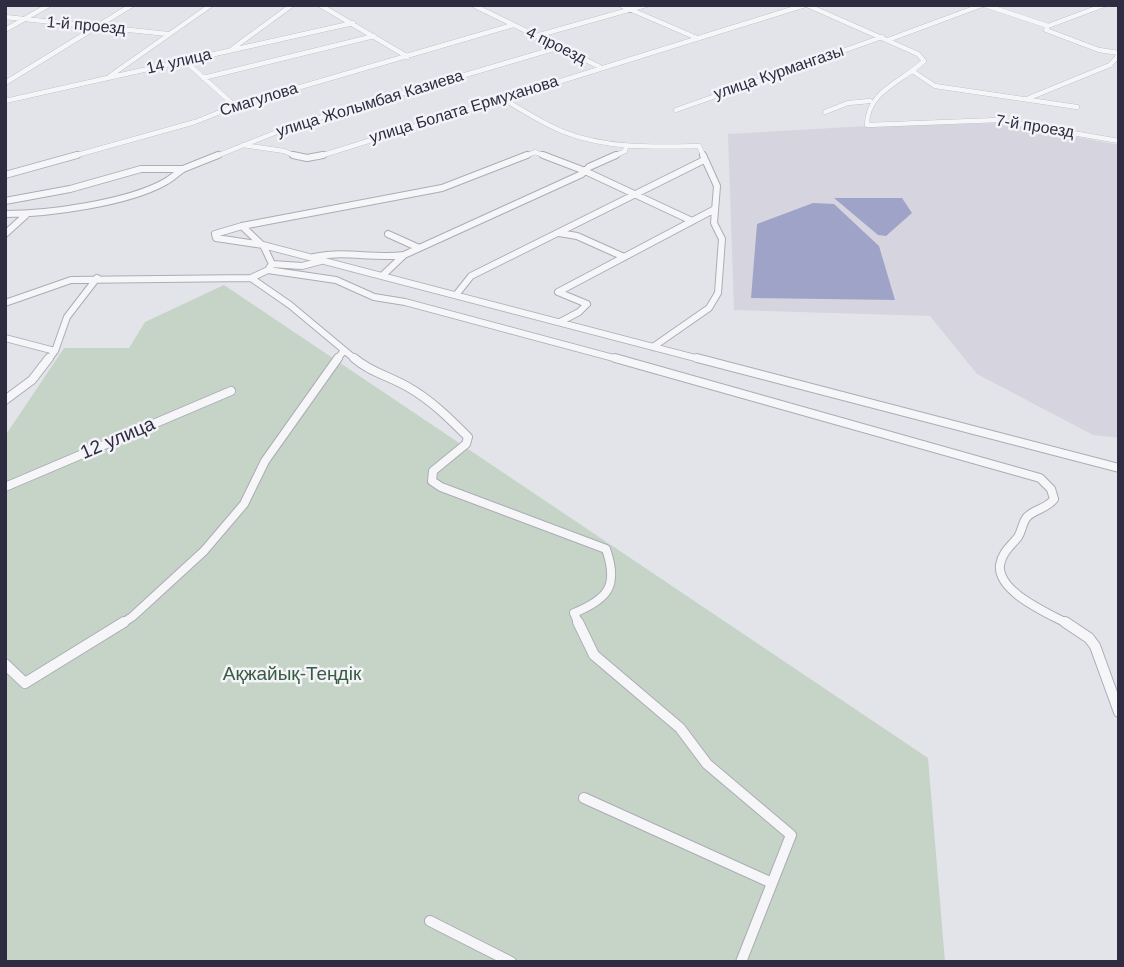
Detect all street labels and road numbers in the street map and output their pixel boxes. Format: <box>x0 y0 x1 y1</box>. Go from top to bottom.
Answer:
street label: 1-й проезд <box>46 13 126 39</box>
street label: 4 проезд <box>523 23 589 69</box>
street label: улица Курмангазы <box>711 42 847 104</box>
street label: 14 улица <box>145 45 213 79</box>
street label: улица Жолымбая Казиева <box>274 66 466 142</box>
street label: улица Болата Ермуханова <box>367 72 561 148</box>
street label: Смагулова <box>218 79 300 121</box>
street label: 7-й проезд <box>995 111 1075 143</box>
street label: 12 улица <box>77 413 159 465</box>

